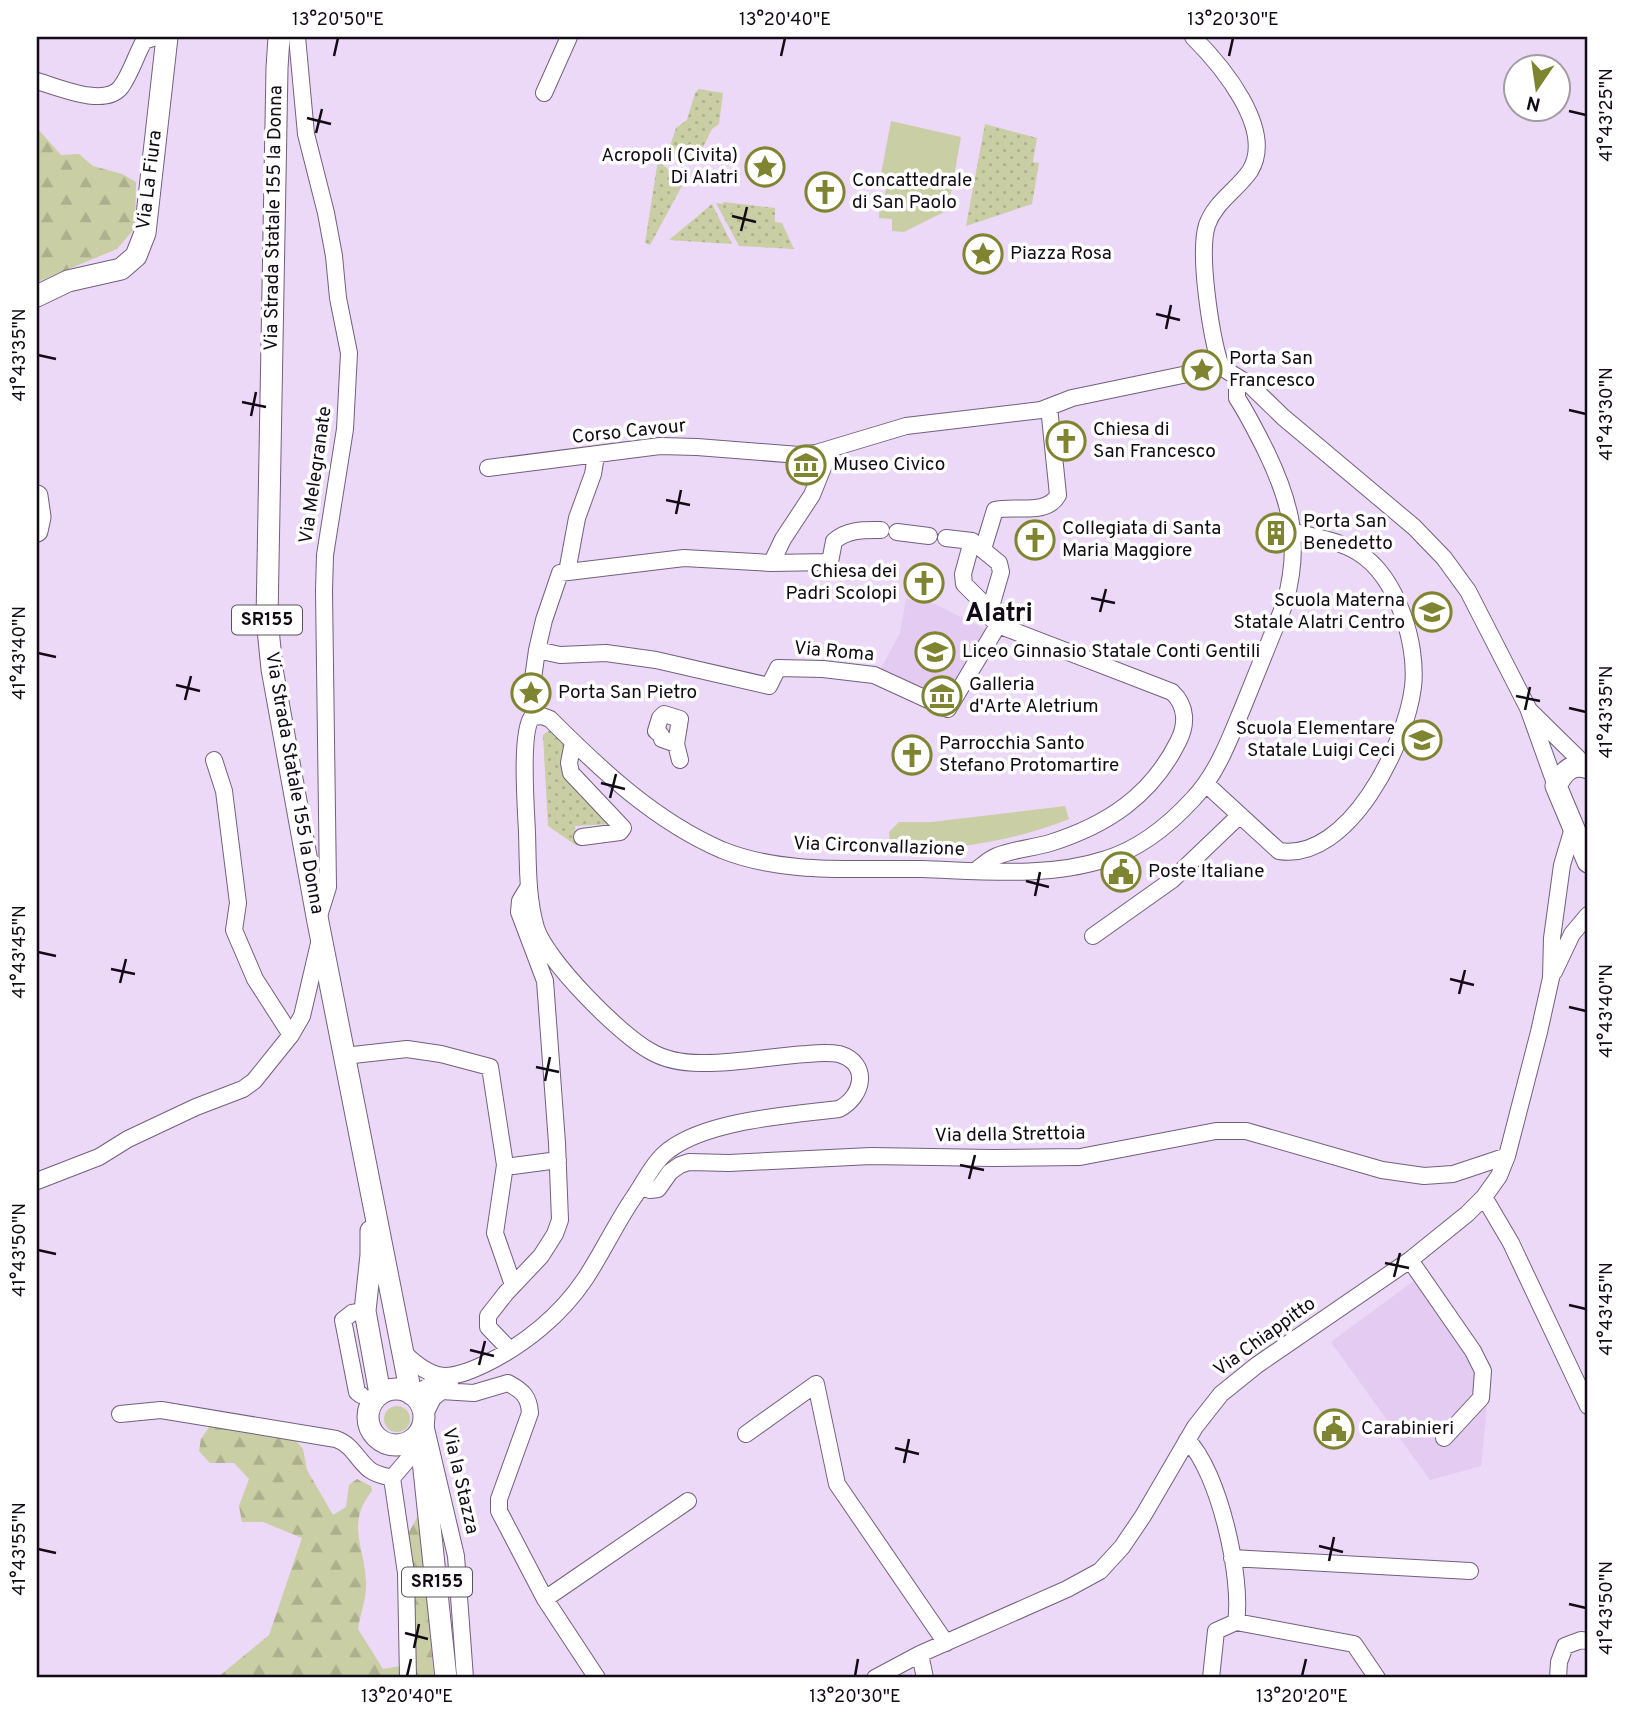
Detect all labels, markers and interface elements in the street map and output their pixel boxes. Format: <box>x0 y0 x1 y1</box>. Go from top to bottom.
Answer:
text: 13°20'50"E <box>292 9 384 32</box>
text: 13°20'40"E <box>739 9 831 32</box>
text: 13°20'30"E <box>1187 9 1279 32</box>
north arrow <box>1502 52 1572 122</box>
text: 41°43'25"N <box>1596 68 1619 162</box>
street label: Via Strada Statale 155 la Donna <box>260 85 288 351</box>
text: N <box>1524 89 1543 116</box>
street label: Via La Fiura <box>132 129 168 231</box>
place label: Acropoli (Civita) Di Alatri <box>601 144 738 190</box>
place icon: Acropoli (Civita) Di Alatri <box>744 146 786 188</box>
place label: Concattedrale di San Paolo <box>852 169 972 215</box>
church icon: Concattedrale di San Paolo <box>804 171 846 213</box>
place icon: Piazza Rosa <box>962 233 1004 275</box>
place label: Piazza Rosa <box>1010 242 1112 266</box>
text: 41°43'35"N <box>9 308 32 402</box>
place label: Porta San Francesco <box>1229 347 1315 393</box>
place icon: Porta San Francesco <box>1181 349 1223 391</box>
text: 41°43'30"N <box>1596 367 1619 461</box>
street label: Via Melegranate <box>294 405 338 545</box>
street label: Corso Cavour <box>571 414 688 450</box>
place label: Chiesa di San Francesco <box>1093 418 1216 464</box>
church icon: Chiesa di San Francesco <box>1045 420 1087 462</box>
museum icon: Museo Civico <box>785 444 827 486</box>
place label: Museo Civico <box>833 453 945 477</box>
place label: Porta San Benedetto <box>1303 510 1393 556</box>
building icon: Porta San Benedetto <box>1255 512 1297 554</box>
place label: Collegiata di Santa Maria Maggiore <box>1062 517 1221 563</box>
church icon: Collegiata di Santa Maria Maggiore <box>1014 519 1056 561</box>
place label: Chiesa dei Padri Scolopi <box>786 560 897 606</box>
church icon: Chiesa dei Padri Scolopi <box>903 562 945 604</box>
place label: Scuola Materna Statale Alatri Centro <box>1233 589 1405 635</box>
school or university icon: Scuola Materna Statale Alatri Centro <box>1411 591 1453 633</box>
district label: Alatri <box>965 598 1033 631</box>
text: 41°43'40"N <box>9 606 32 700</box>
road number: SR155 <box>232 606 302 634</box>
school or university icon: Liceo Ginnasio Statale Conti Gentili <box>914 631 956 673</box>
street label: Via Roma <box>793 637 875 667</box>
place label: Liceo Ginnasio Statale Conti Gentili <box>962 640 1260 664</box>
street label: Via Strada Statale 155 la Donna <box>259 650 329 916</box>
text: 41°43'35"N <box>1596 665 1619 759</box>
place icon: Porta San Pietro <box>510 672 552 714</box>
place label: Galleria d'Arte Aletrium <box>969 673 1099 719</box>
museum icon: Galleria d'Arte Aletrium <box>921 675 963 717</box>
place label: Porta San Pietro <box>558 681 697 705</box>
place label: Scuola Elementare Statale Luigi Ceci <box>1236 717 1395 763</box>
school or university icon: Scuola Elementare Statale Luigi Ceci <box>1401 719 1443 761</box>
place label: Parrocchia Santo Stefano Protomartire <box>939 732 1119 778</box>
church icon: Parrocchia Santo Stefano Protomartire <box>891 734 933 776</box>
street label: Via Circonvallazione <box>793 832 965 862</box>
public building icon: Poste Italiane <box>1100 851 1142 893</box>
place label: Poste Italiane <box>1148 860 1264 884</box>
text: 41°43'45"N <box>9 905 32 999</box>
text: 41°43'40"N <box>1596 964 1619 1058</box>
street label: Via della Strettoia <box>934 1122 1086 1148</box>
text: 41°43'50"N <box>9 1203 32 1297</box>
text: 41°43'45"N <box>1596 1262 1619 1356</box>
street label: Via Chiappitto <box>1209 1292 1321 1382</box>
public building icon: Carabinieri <box>1313 1408 1355 1450</box>
place label: Carabinieri <box>1361 1417 1454 1441</box>
street label: Via la Stazza <box>436 1425 484 1537</box>
text: 41°43'55"N <box>9 1502 32 1596</box>
text: 41°43'50"N <box>1596 1561 1619 1655</box>
road number: SR155 <box>402 1568 472 1596</box>
text: 13°20'40"E <box>361 1686 453 1709</box>
text: 13°20'30"E <box>809 1686 901 1709</box>
text: 13°20'20"E <box>1256 1686 1348 1709</box>

